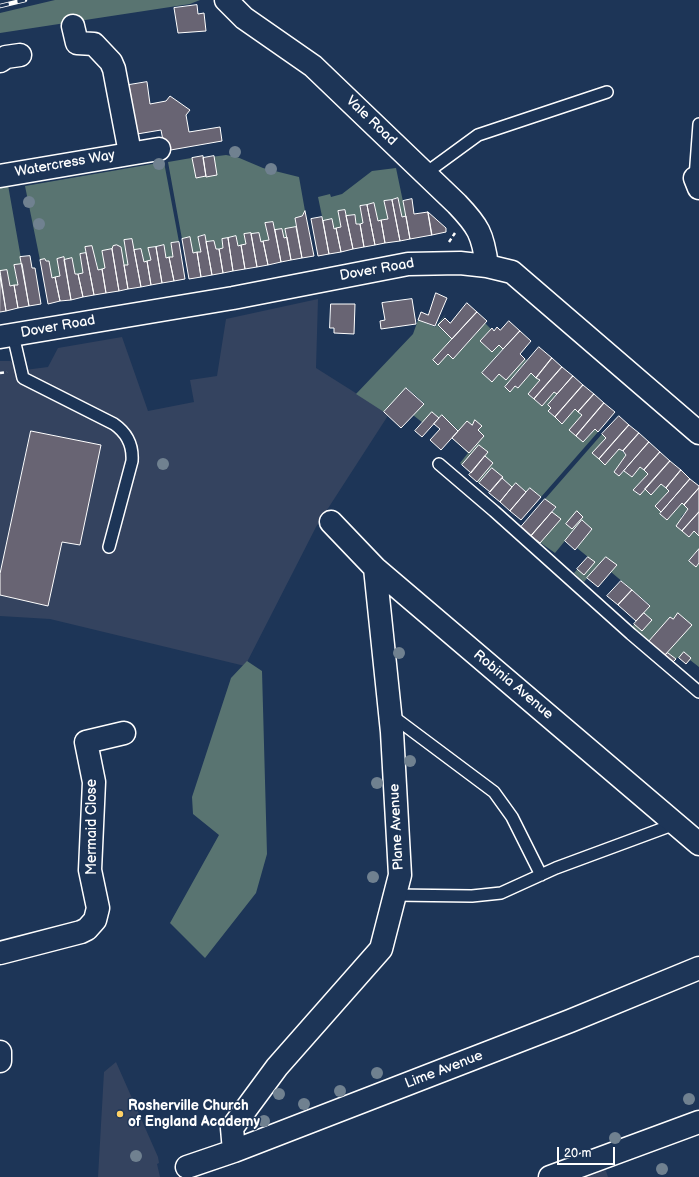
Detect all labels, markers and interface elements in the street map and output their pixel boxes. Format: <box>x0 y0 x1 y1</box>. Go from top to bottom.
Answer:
street label: Vale Road <box>342 93 400 149</box>
street label: Watercress Way <box>14 147 116 181</box>
street label: Dover Road <box>338 255 416 285</box>
street label: Dover Road <box>19 312 97 342</box>
street label: Robinia Avenue <box>470 647 556 723</box>
street label: Mermaid Close <box>84 779 100 875</box>
street label: Plane Avenue <box>386 783 408 871</box>
street label: Lime Avenue <box>403 1047 485 1093</box>
place label: Rosherville Church of England Academy <box>128 1098 260 1130</box>
marker: Rosherville Church of England Academy <box>115 1109 125 1119</box>
scale bar <box>559 1139 617 1165</box>
text: 20 m <box>564 1146 591 1161</box>

